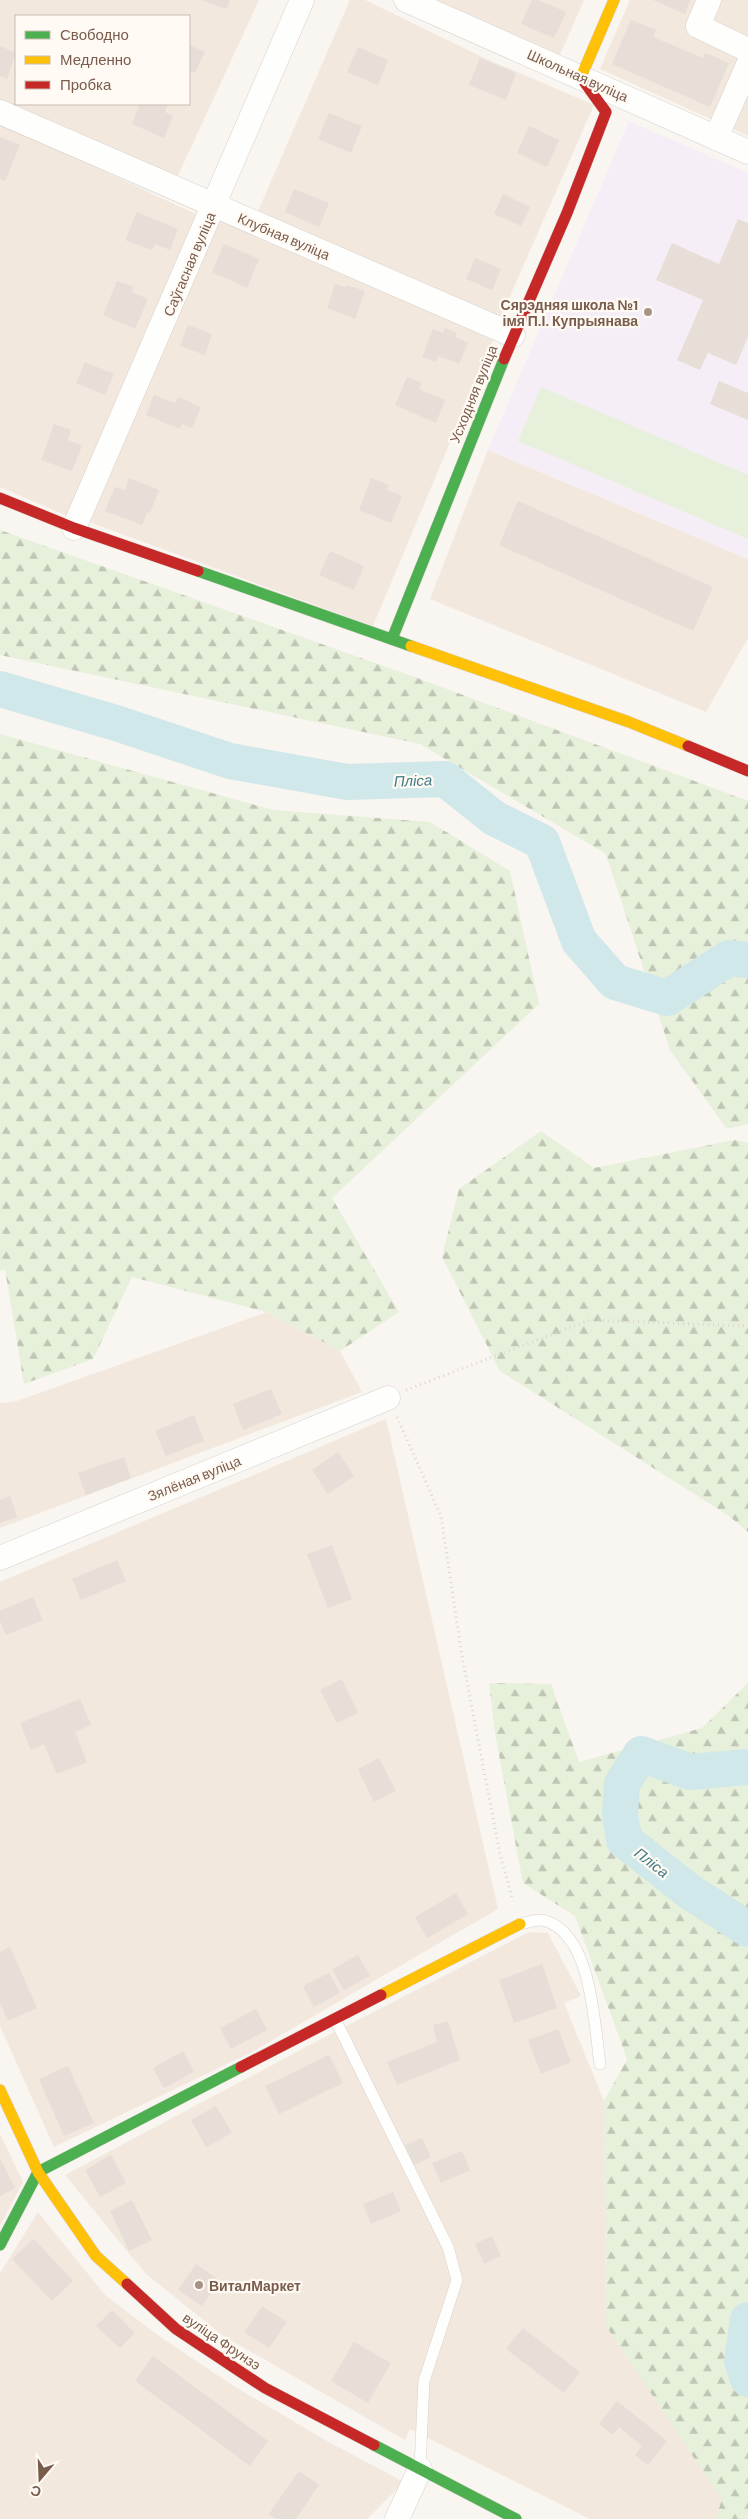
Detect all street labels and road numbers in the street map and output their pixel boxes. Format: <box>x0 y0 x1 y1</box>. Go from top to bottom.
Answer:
street label: Школьная вуліца <box>525 45 631 105</box>
street label: Саўгасная вуліца <box>159 209 219 319</box>
street label: Клубная вуліца <box>235 209 333 263</box>
street label: Усходняя вуліца <box>446 342 500 445</box>
street label: Зялёная вуліца <box>145 1452 243 1504</box>
street label: вуліца Фрунзэ <box>180 2309 264 2373</box>

